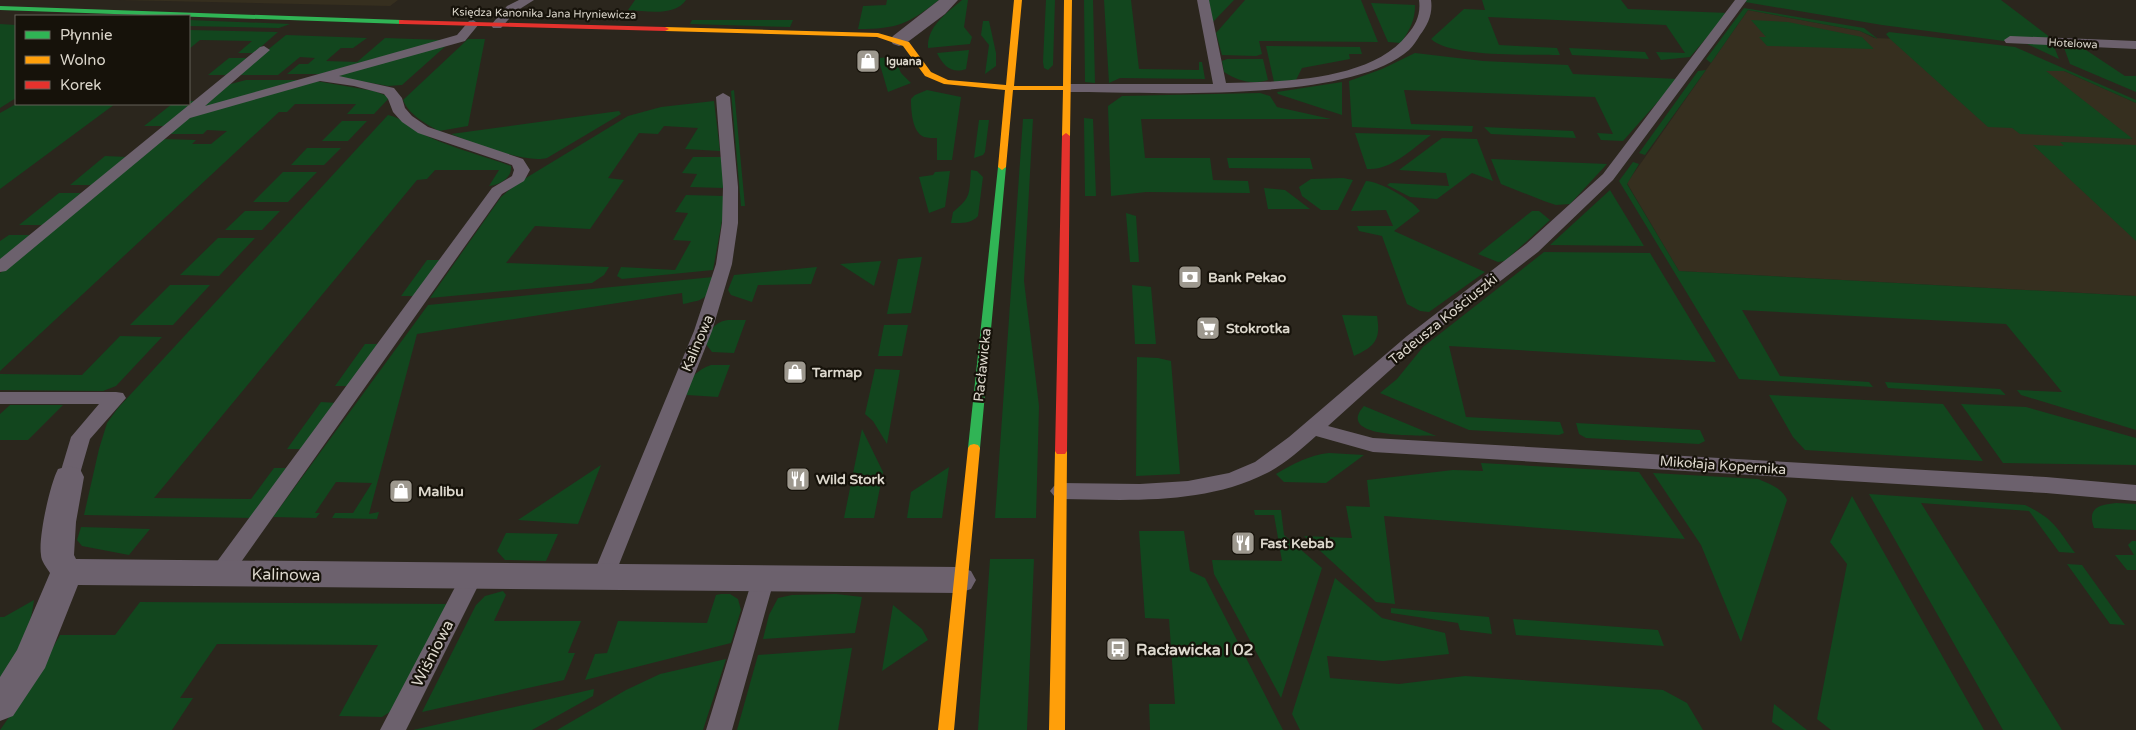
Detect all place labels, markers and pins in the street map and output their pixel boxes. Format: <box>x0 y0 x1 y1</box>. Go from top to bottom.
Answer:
shop icon: Iguana <box>855 48 881 74</box>
place label: Iguana <box>886 55 922 69</box>
bank icon: Bank Pekao <box>1177 264 1203 290</box>
place label: Bank Pekao <box>1208 269 1287 286</box>
supermarket icon: Stokrotka <box>1195 315 1221 341</box>
place label: Stokrotka <box>1226 320 1290 337</box>
shop icon: Tarmap <box>782 359 808 385</box>
place label: Tarmap <box>811 364 862 381</box>
restaurant icon: Wild Stork <box>785 466 811 492</box>
place label: Wild Stork <box>816 471 885 488</box>
shop icon: Malibu <box>388 478 414 504</box>
place label: Malibu <box>418 483 464 500</box>
restaurant icon: Fast Kebab <box>1230 530 1256 556</box>
place label: Fast Kebab <box>1260 535 1334 552</box>
bus stop icon: Racławicka I 02 <box>1105 636 1131 662</box>
place label: Racławicka I 02 <box>1136 640 1254 660</box>

